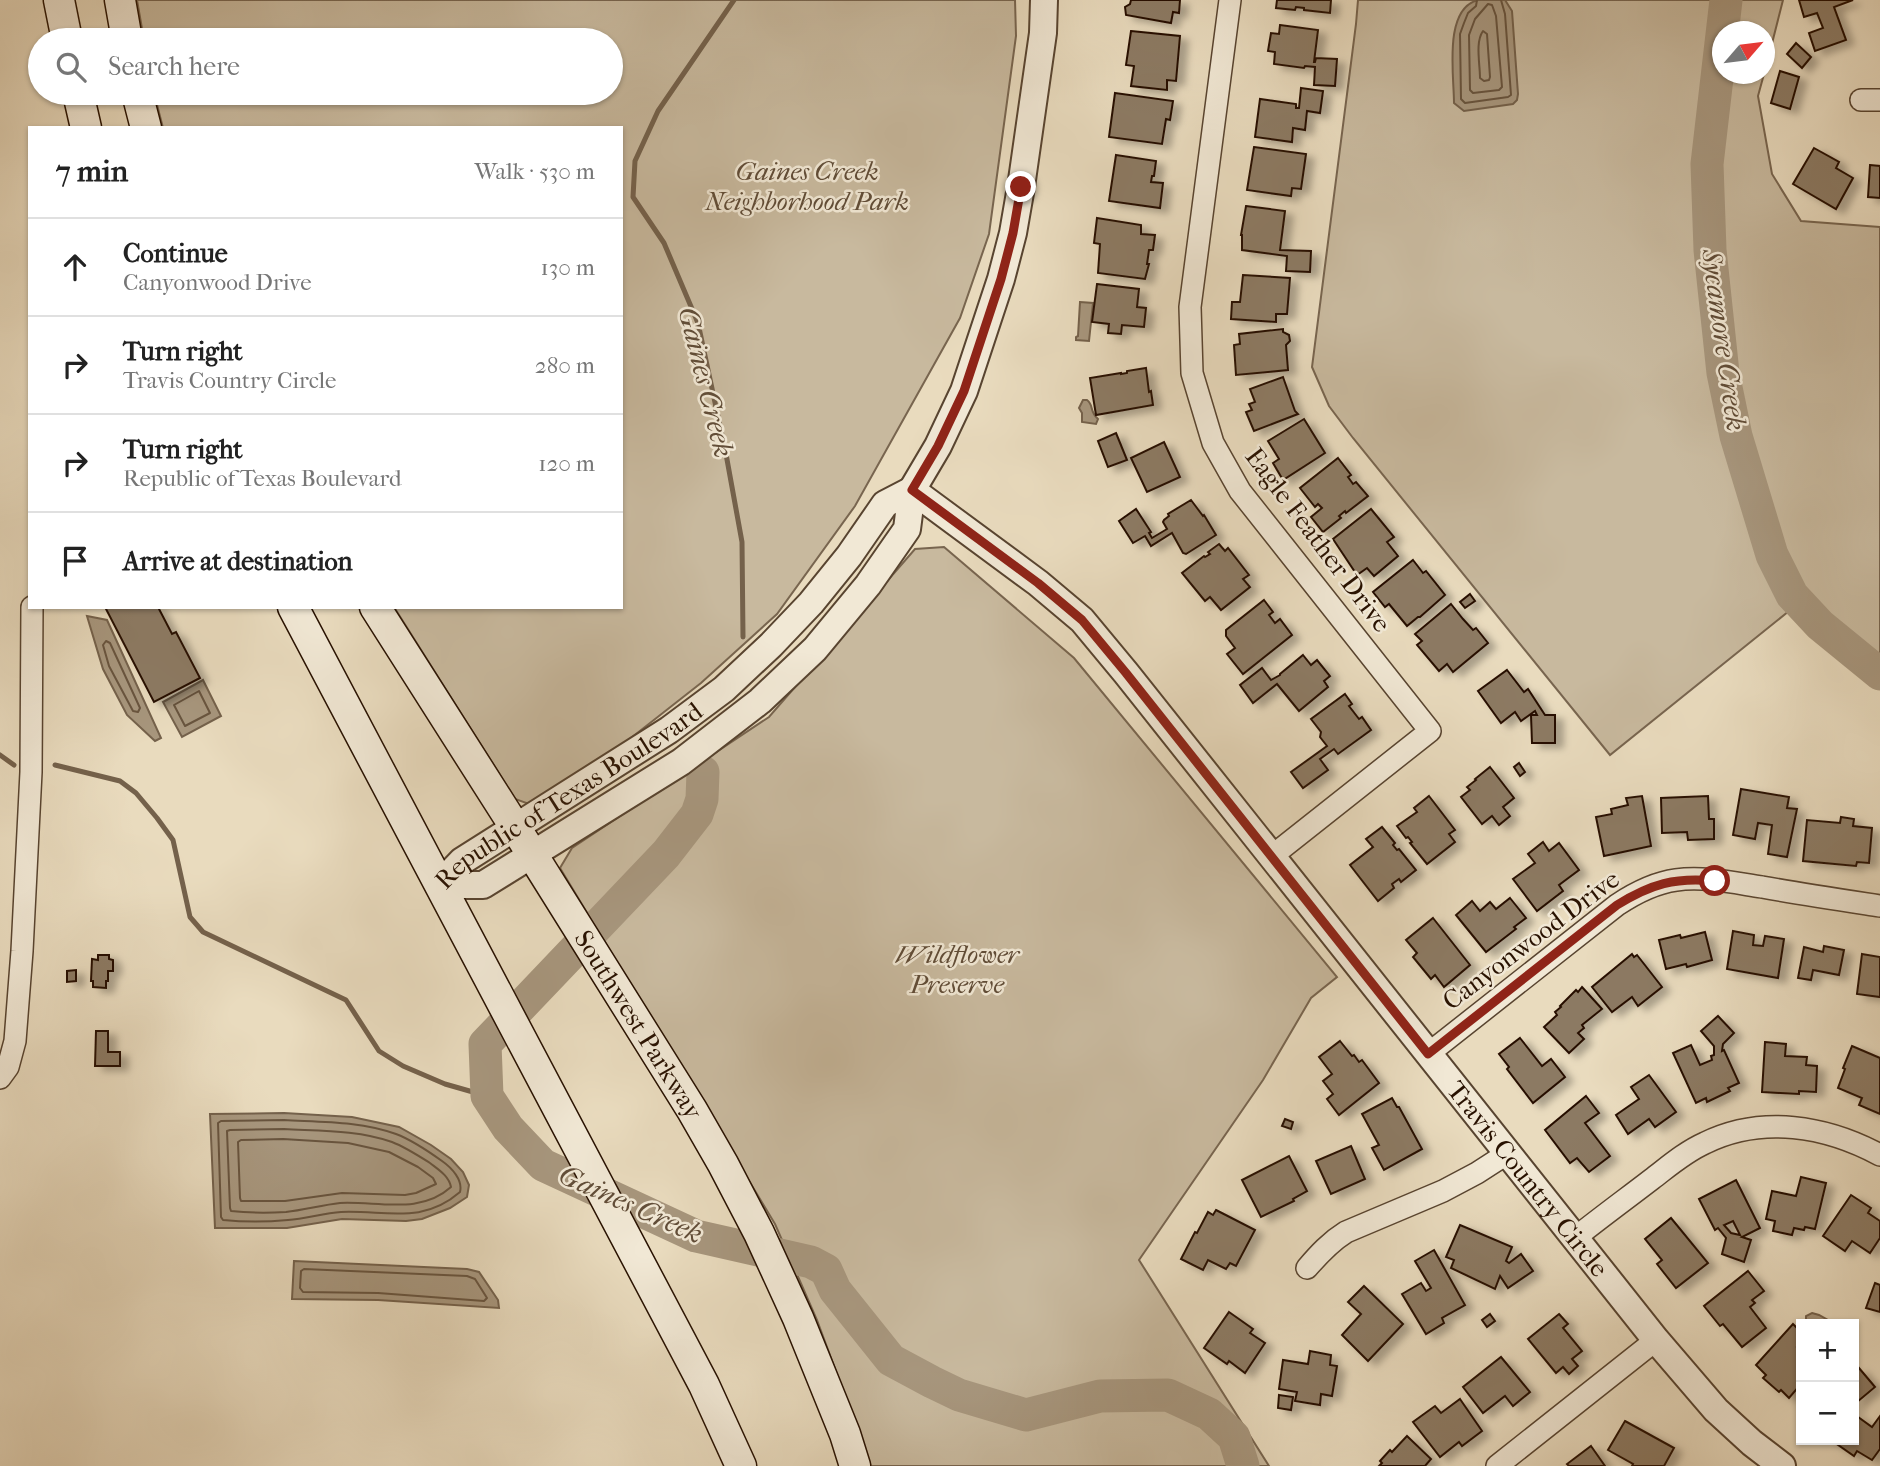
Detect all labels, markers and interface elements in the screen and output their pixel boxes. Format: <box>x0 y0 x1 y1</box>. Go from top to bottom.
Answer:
north arrow <box>1712 21 1775 84</box>
search box <box>28 28 623 105</box>
icon: search <box>52 48 90 86</box>
text: Search here <box>108 51 240 82</box>
text: 7 min <box>56 154 128 189</box>
park label: Gaines Creek Neighborhood Park <box>704 156 909 217</box>
text: Walk · 530 m <box>475 158 595 185</box>
route end <box>1005 171 1036 202</box>
text: Continue <box>123 238 228 269</box>
water label: Sycamore Creek <box>1695 246 1753 433</box>
icon: ahead <box>56 248 94 286</box>
text: 130 m <box>541 254 595 281</box>
text: Canyonwood Drive <box>123 269 312 296</box>
water label: Gaines Creek <box>671 303 741 461</box>
text: Turn right <box>123 336 243 367</box>
icon: right <box>56 346 94 384</box>
text: 280 m <box>535 352 595 379</box>
text: Travis Country Circle <box>123 367 336 394</box>
text: Turn right <box>123 434 243 465</box>
street label: Eagle Feather Drive <box>1239 442 1397 638</box>
icon: right <box>56 444 94 482</box>
text: 120 m <box>538 450 595 477</box>
text: Republic of Texas Boulevard <box>123 465 402 492</box>
icon: arrive <box>56 542 94 580</box>
text: Arrive at destination <box>123 546 353 577</box>
street label: Republic of Texas Boulevard <box>428 695 709 895</box>
street label: Canyonwood Drive <box>1437 863 1626 1017</box>
route start <box>1699 865 1730 896</box>
street label: Southwest Parkway <box>568 925 710 1126</box>
park label: Wildflower Preserve <box>895 939 1021 1000</box>
street label: Travis Country Circle <box>1441 1075 1615 1283</box>
water label: Gaines Creek <box>554 1158 708 1250</box>
map controls <box>1796 1319 1859 1445</box>
button: + <box>1796 1319 1859 1382</box>
button: − <box>1796 1382 1859 1445</box>

